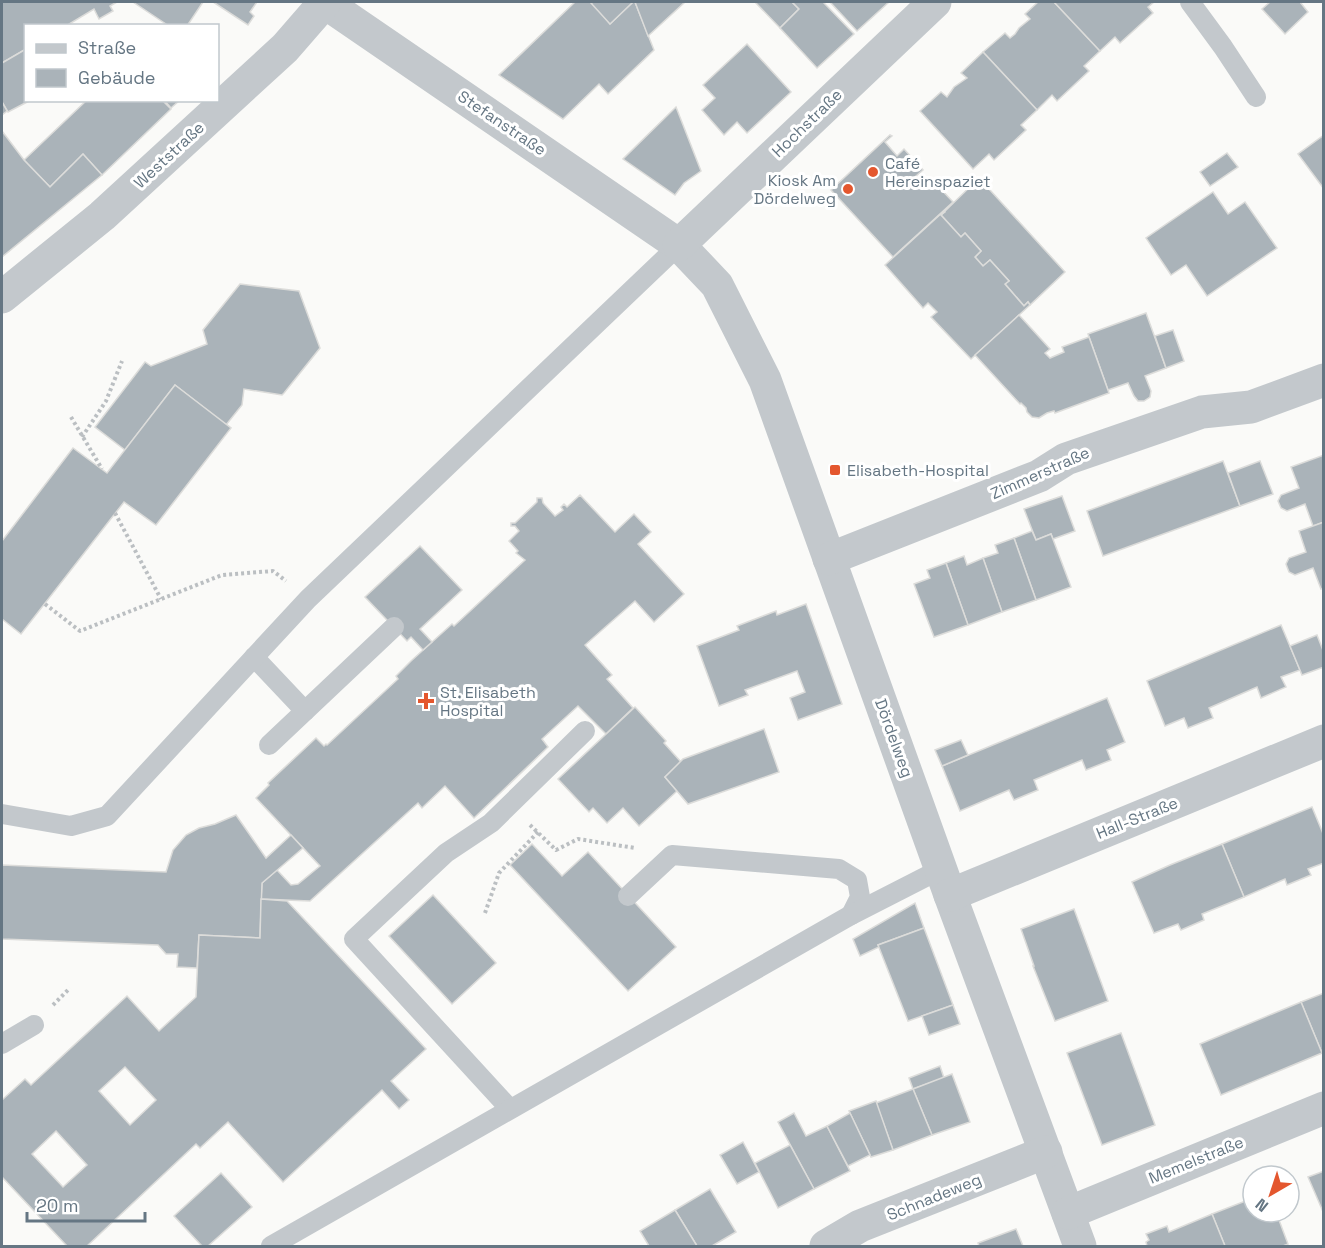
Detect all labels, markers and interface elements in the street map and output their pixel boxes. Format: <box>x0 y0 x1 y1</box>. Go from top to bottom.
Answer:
legend <box>24 24 219 102</box>
text: Straße <box>78 36 136 59</box>
text: Gebäude <box>78 66 156 89</box>
street label: Hochstraße <box>767 84 847 162</box>
street label: Stefanstraße <box>454 86 550 160</box>
street label: Weststraße <box>129 117 209 193</box>
place label: Café Hereinspaziet <box>885 153 991 192</box>
marker: Café Hereinspaziet <box>866 165 880 179</box>
place label: Kiosk Am Dördelweg <box>754 170 836 209</box>
marker: Kiosk Am Dördelweg <box>841 182 855 196</box>
street label: Zimmerstraße <box>987 442 1093 504</box>
place label: Elisabeth-Hospital <box>847 460 989 481</box>
marker: Elisabeth-Hospital <box>828 463 842 477</box>
place label: St. Elisabeth Hospital <box>440 682 536 721</box>
marker: St. Elisabeth Hospital <box>417 692 435 710</box>
street label: Dördelweg <box>870 696 918 780</box>
street label: Hall-Straße <box>1093 792 1181 844</box>
street label: Memelstraße <box>1145 1131 1247 1189</box>
north arrow <box>1241 1164 1301 1224</box>
street label: Schnadeweg <box>884 1169 984 1225</box>
scale bar <box>27 1185 146 1223</box>
text: 20 m <box>36 1194 79 1217</box>
text: N <box>1251 1194 1273 1217</box>

